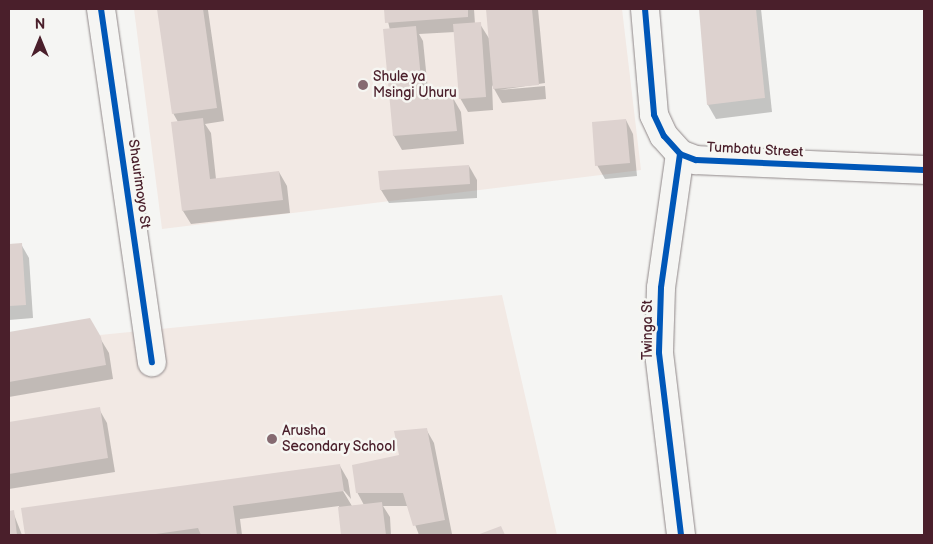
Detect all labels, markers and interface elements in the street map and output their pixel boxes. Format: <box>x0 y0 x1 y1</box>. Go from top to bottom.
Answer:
north arrow <box>15 15 65 65</box>
text: N <box>35 16 45 33</box>
place label: Shule ya Msingi Uhuru <box>373 69 457 102</box>
marker: Shule ya Msingi Uhuru <box>357 79 369 91</box>
street label: Shaurimoyo St <box>124 138 154 230</box>
street label: Tumbatu Street <box>706 139 804 161</box>
street label: Twinga St <box>640 300 656 360</box>
place label: Arusha Secondary School <box>282 423 397 456</box>
marker: Arusha Secondary School <box>266 433 278 445</box>

